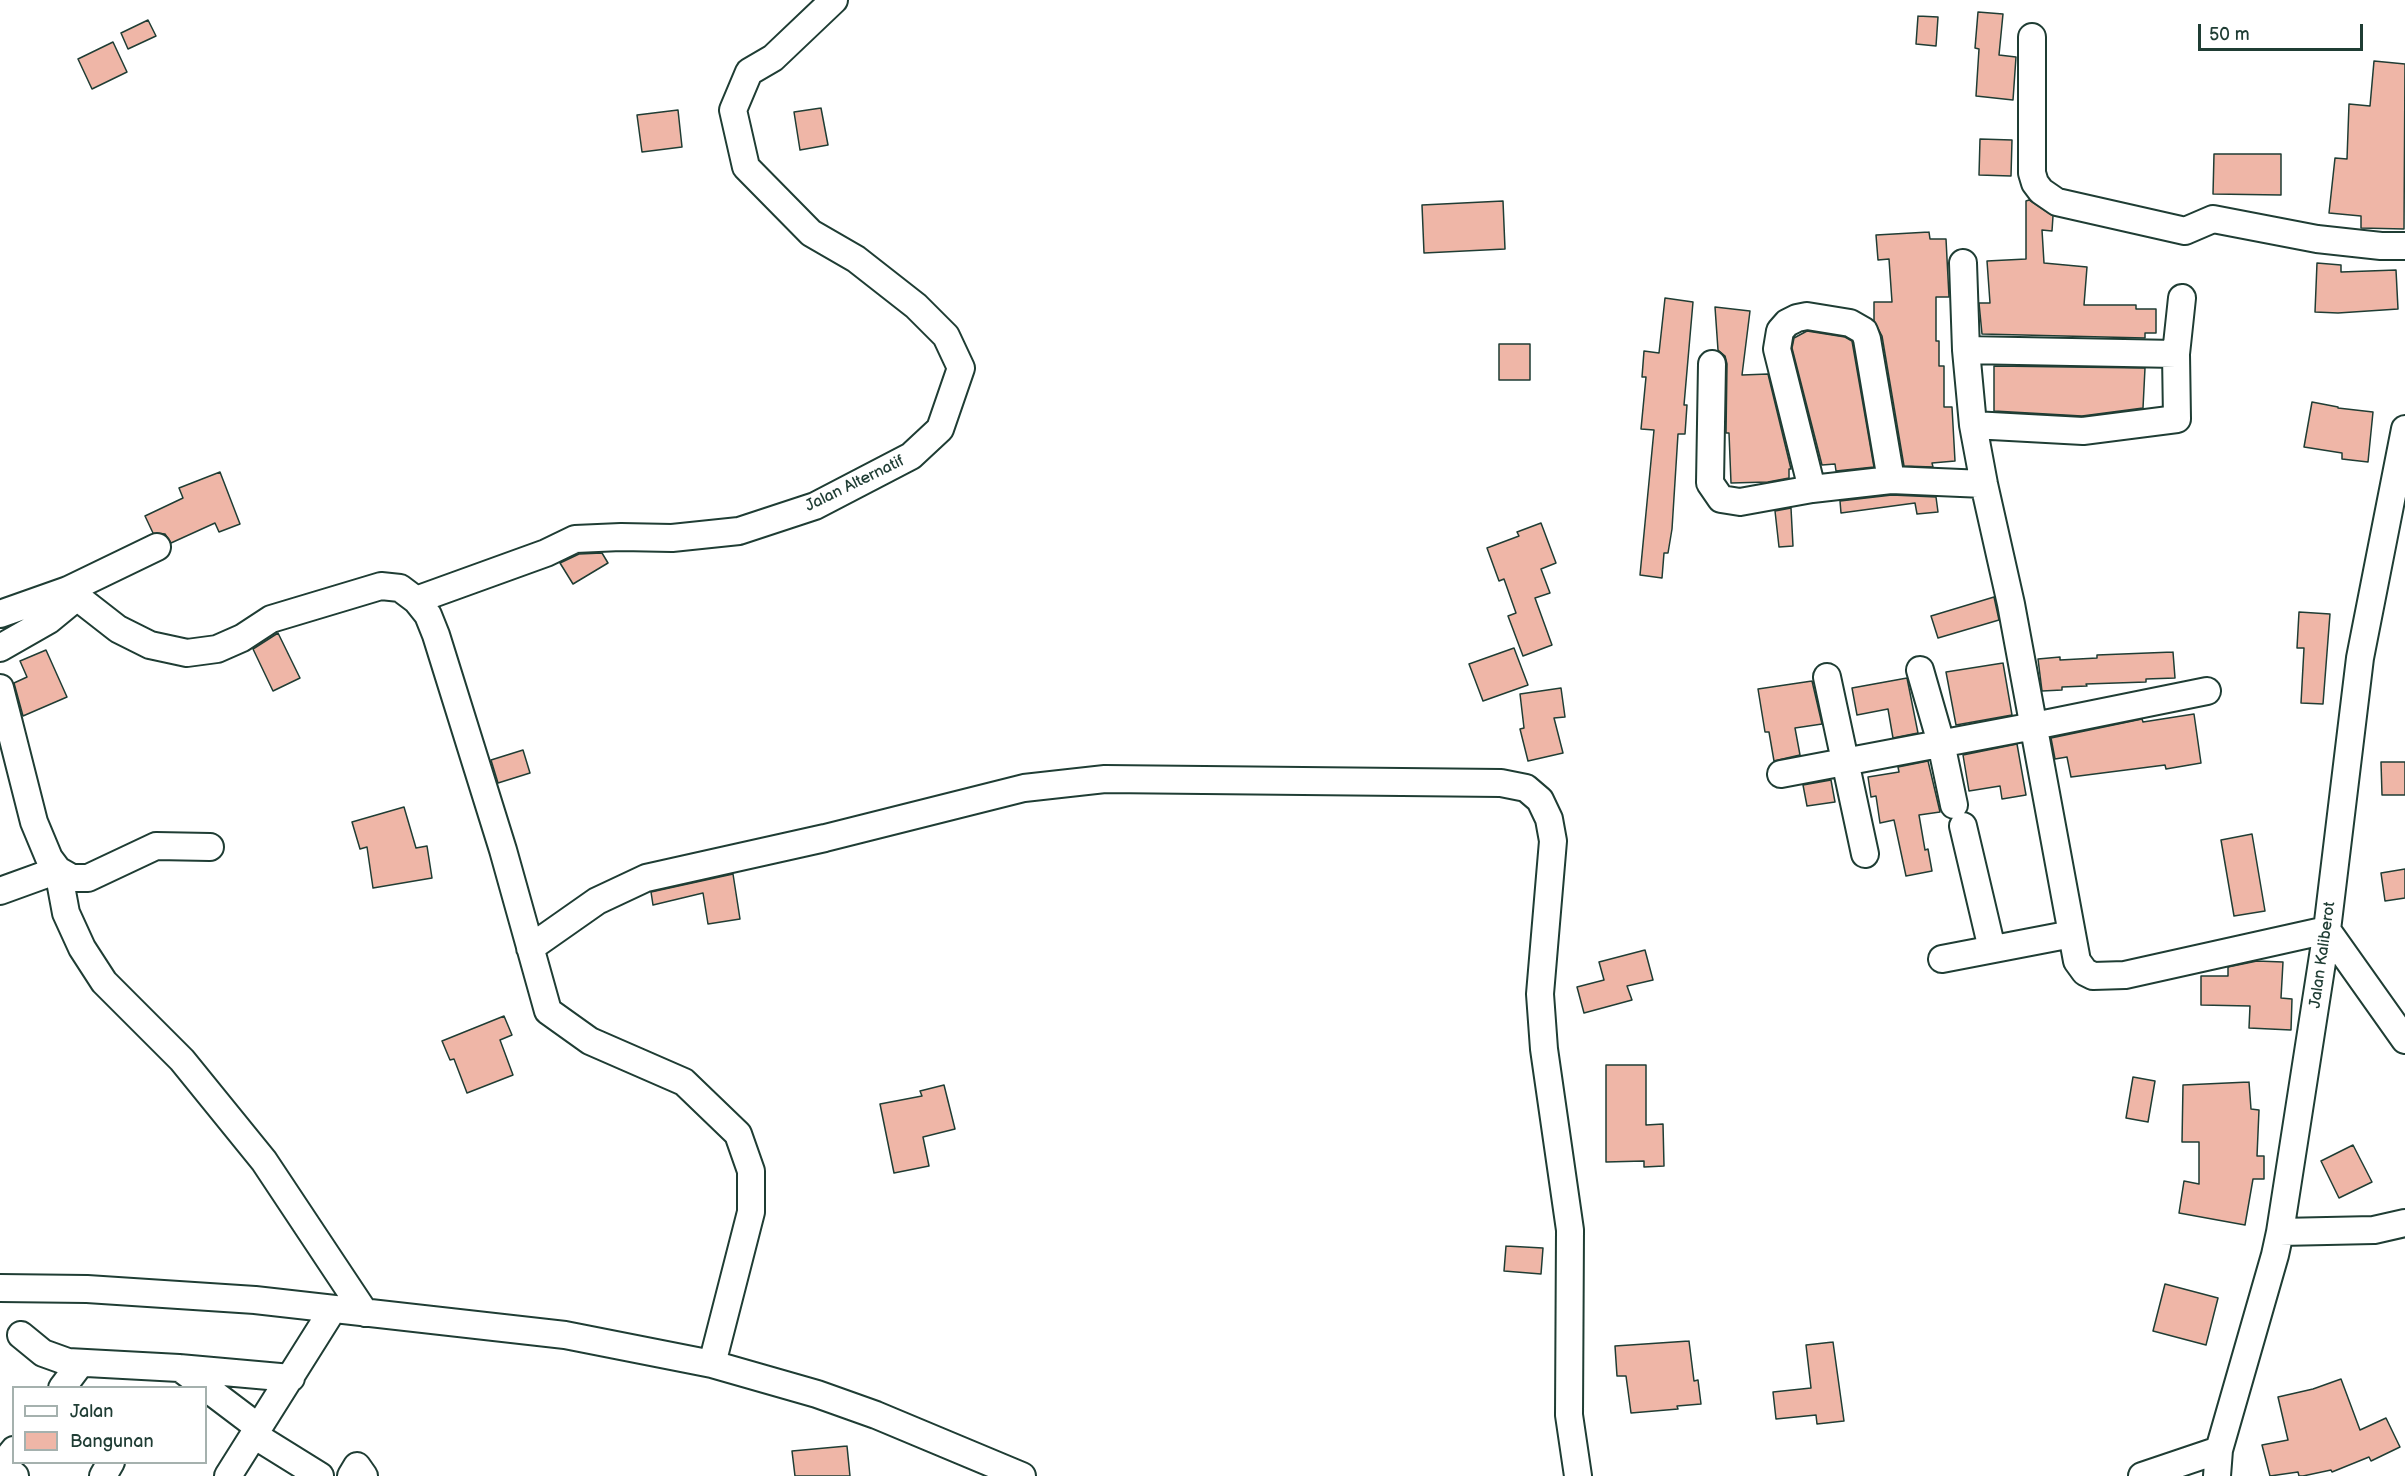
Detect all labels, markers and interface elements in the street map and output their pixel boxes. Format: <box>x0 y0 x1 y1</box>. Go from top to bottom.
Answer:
scale bar <box>2201 12 2366 50</box>
text: 50 m <box>2209 24 2250 45</box>
street label: Jalan Alternatif <box>802 452 908 516</box>
street label: Jalan Kaliberot <box>2306 901 2340 1009</box>
legend <box>12 1386 207 1464</box>
text: Jalan <box>70 1401 113 1422</box>
text: Bangunan <box>70 1431 154 1452</box>

